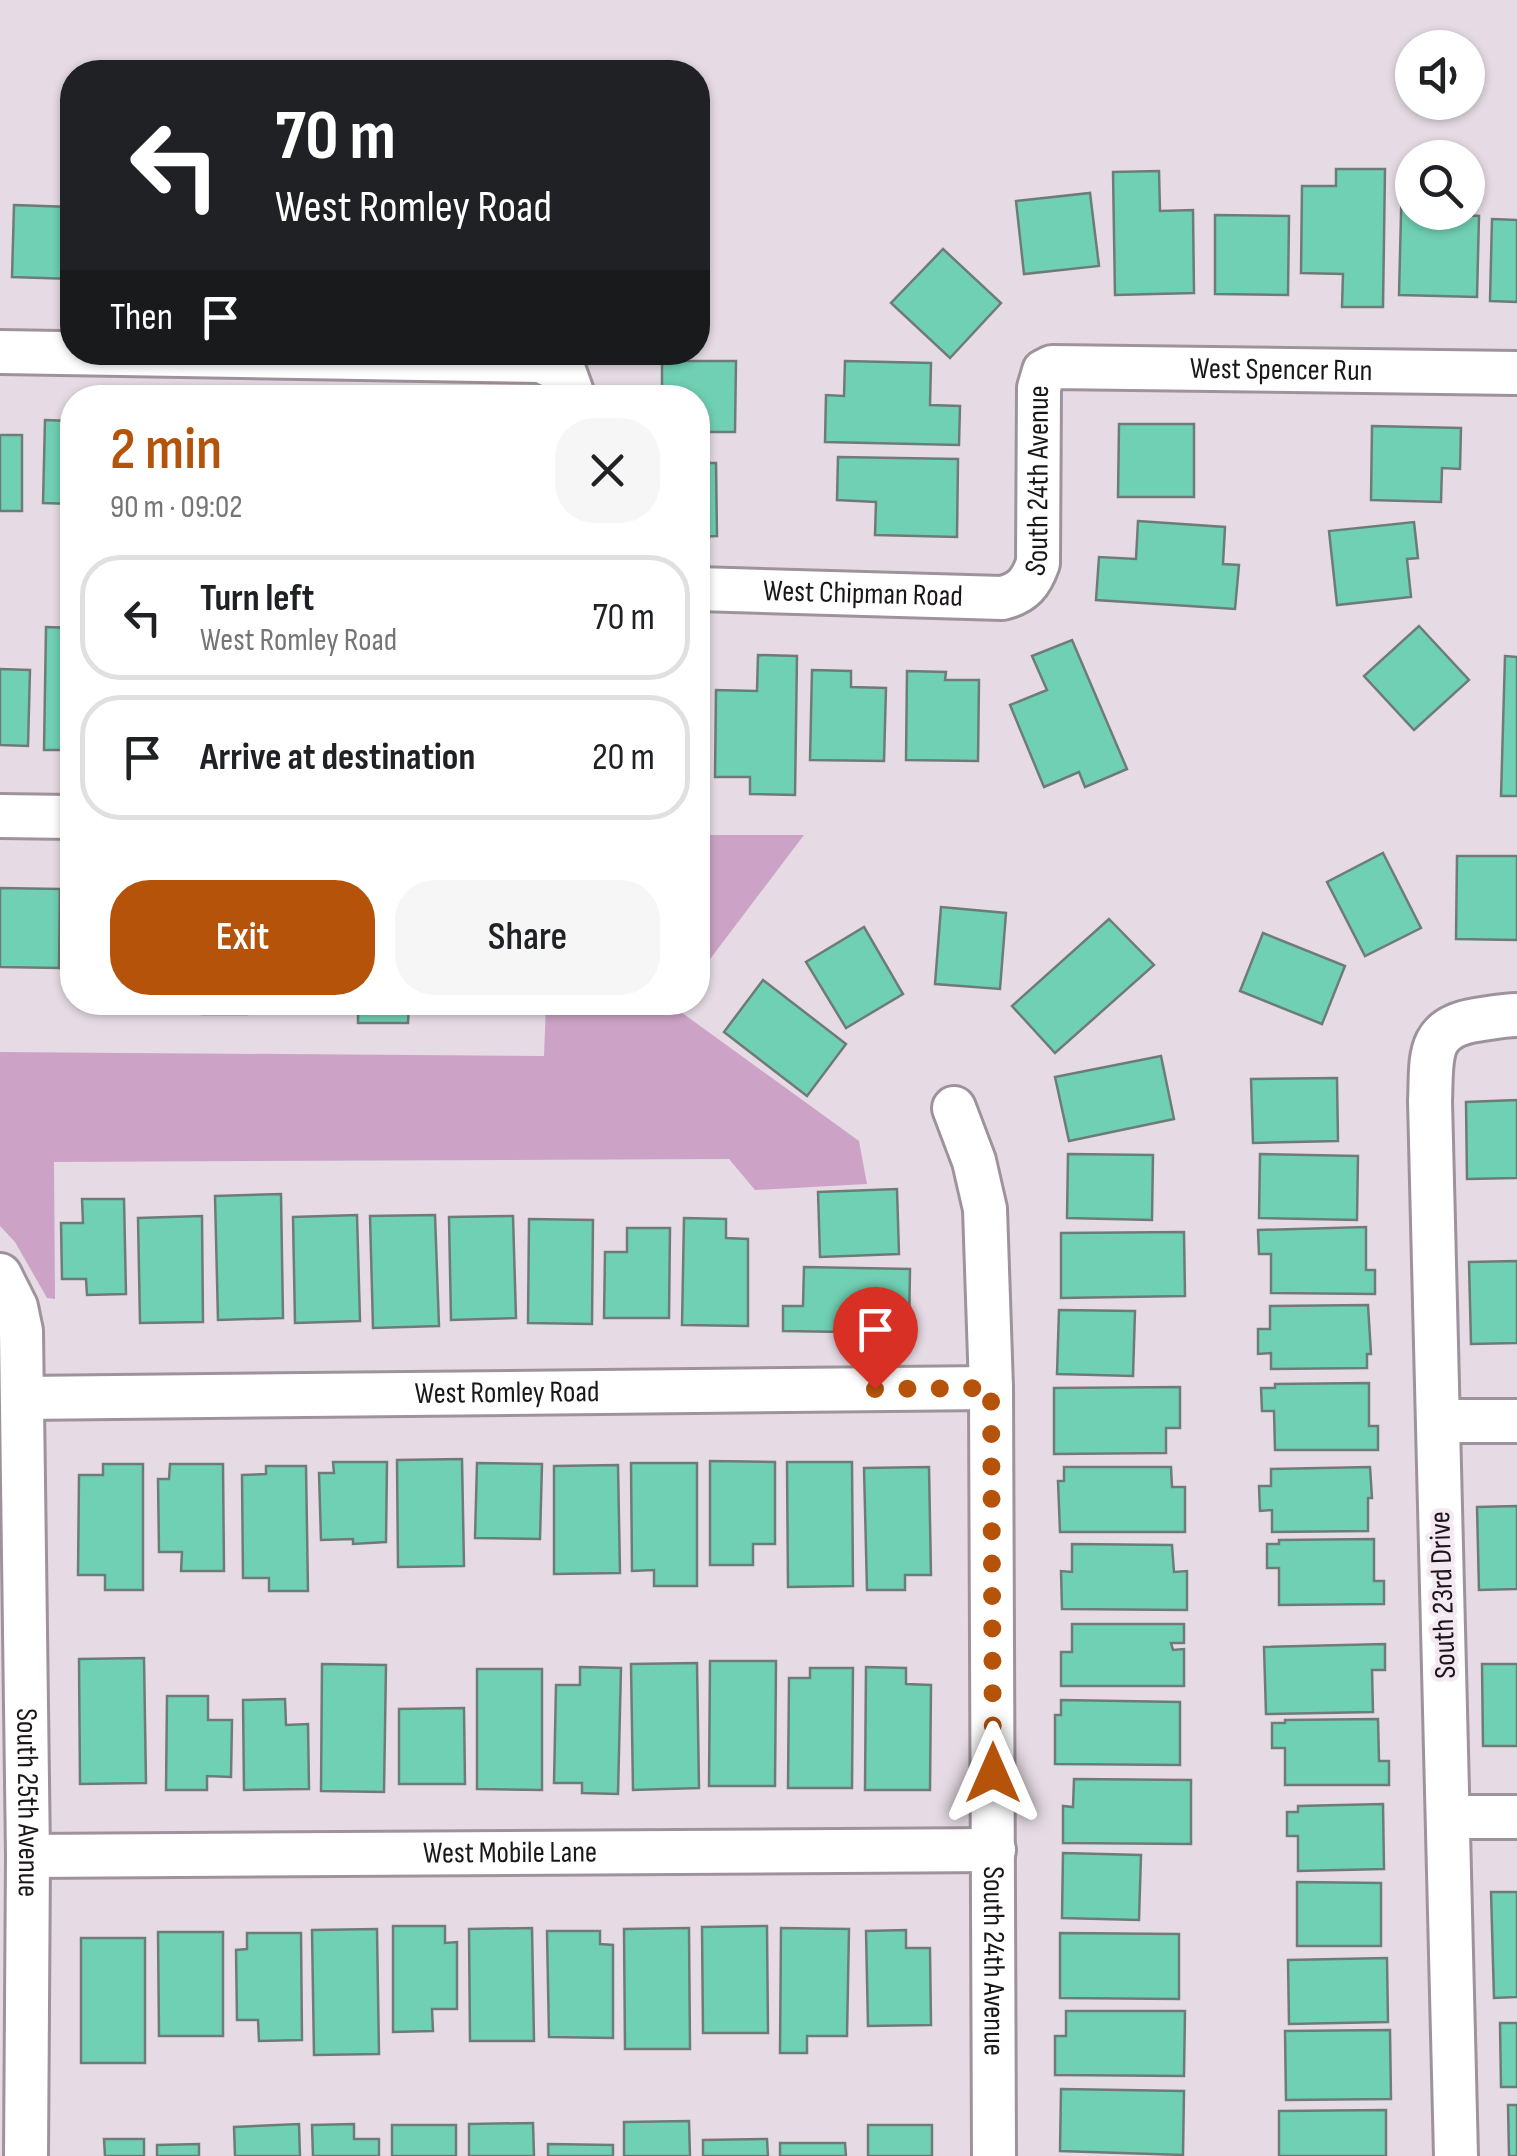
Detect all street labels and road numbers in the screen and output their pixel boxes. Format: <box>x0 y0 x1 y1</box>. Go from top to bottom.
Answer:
street label: West Spencer Run <box>1190 351 1373 389</box>
street label: South 24th Avenue <box>1017 385 1057 581</box>
street label: West Chipman Road <box>763 573 963 615</box>
street label: West Romley Road <box>414 1374 600 1412</box>
street label: South 23rd Drive <box>1422 1511 1464 1679</box>
street label: South 25th Avenue <box>8 1708 46 1897</box>
street label: West Mobile Lane <box>423 1834 597 1872</box>
street label: South 24th Avenue <box>975 1866 1012 2056</box>

